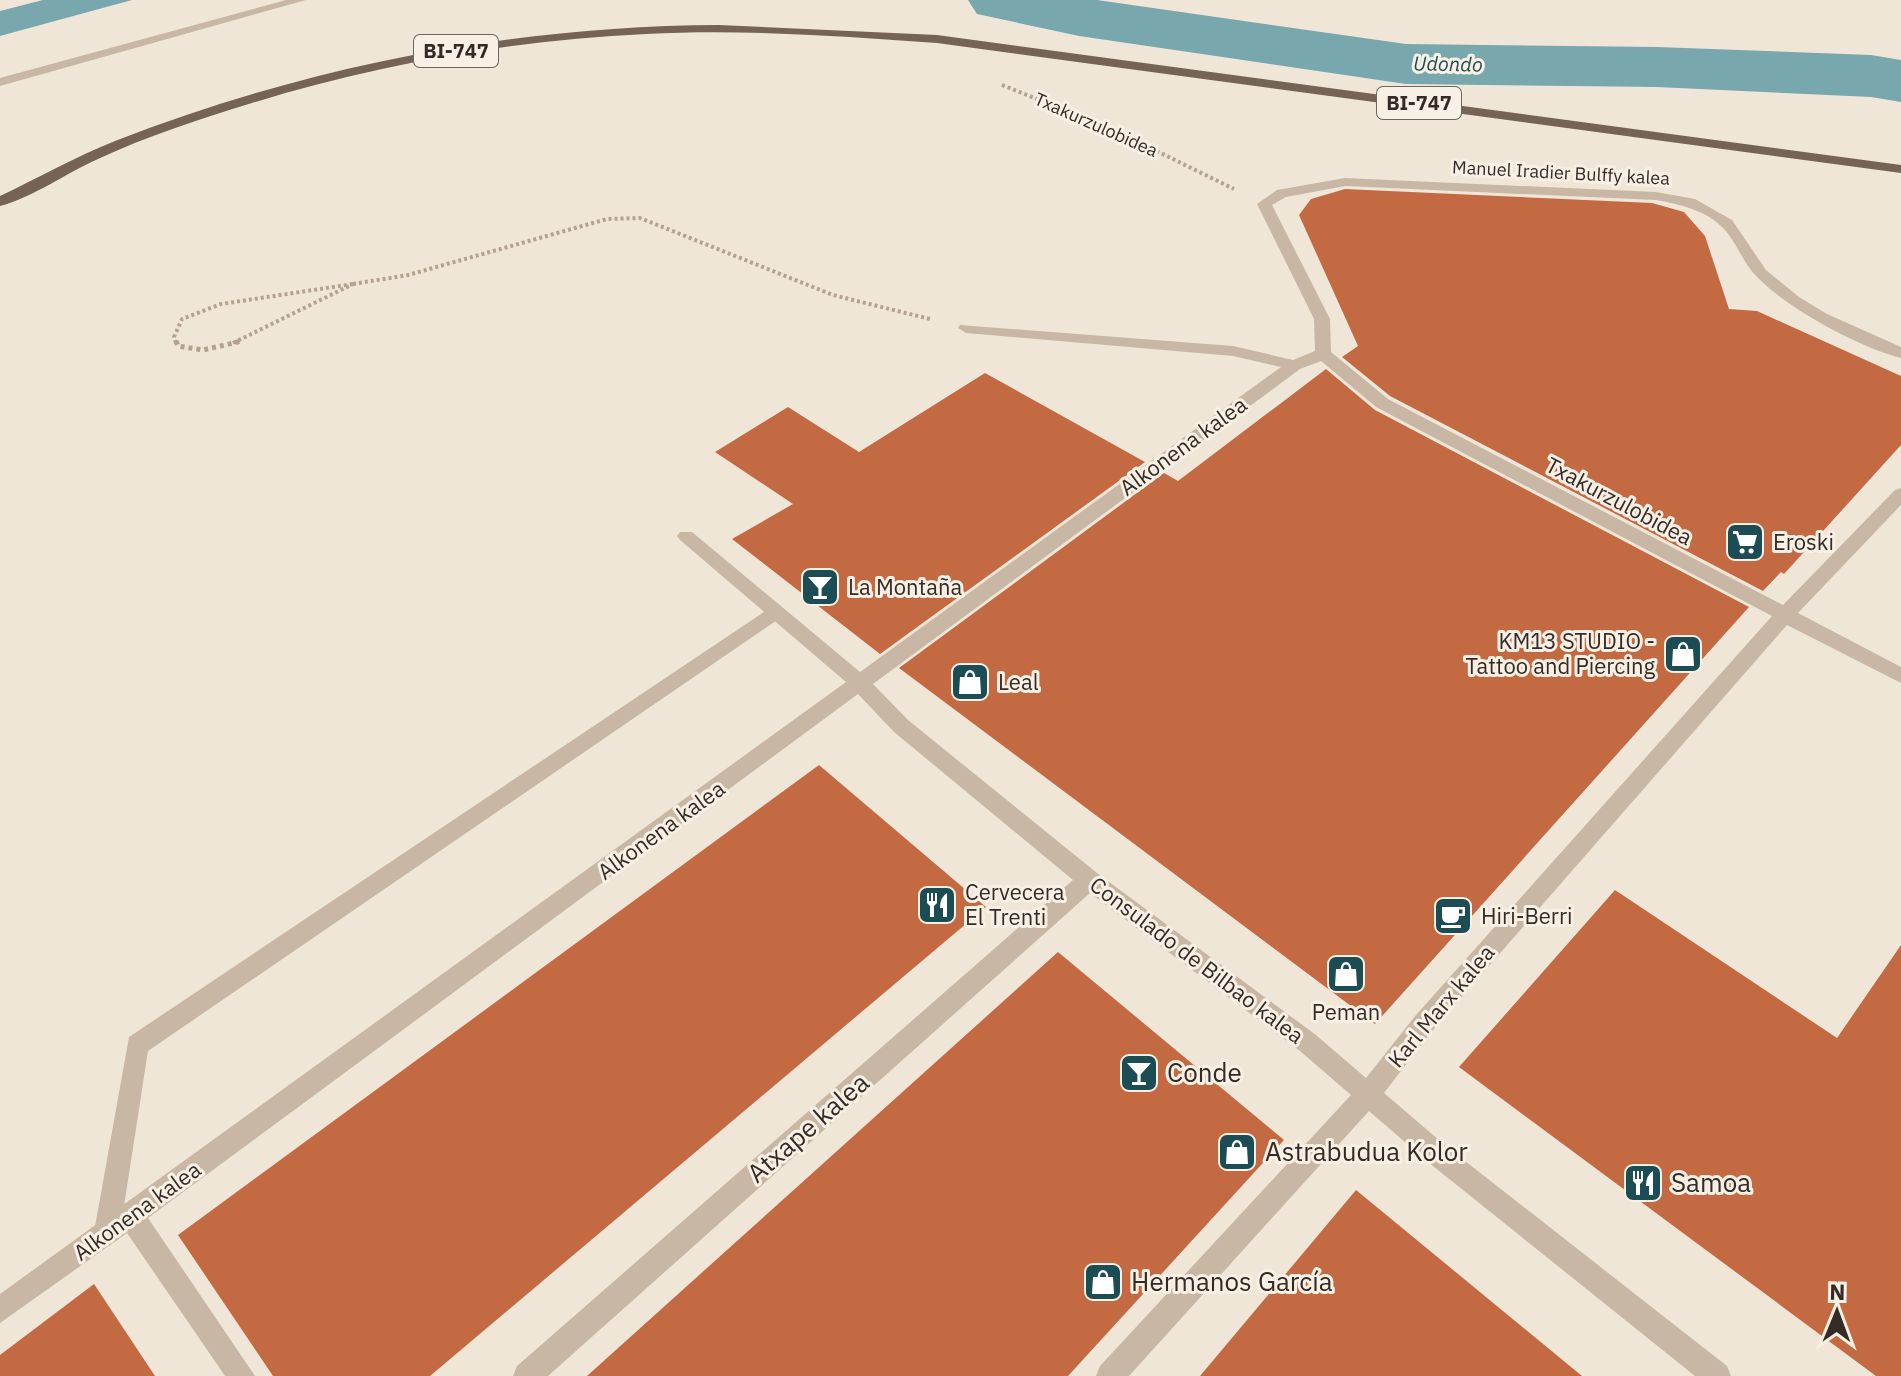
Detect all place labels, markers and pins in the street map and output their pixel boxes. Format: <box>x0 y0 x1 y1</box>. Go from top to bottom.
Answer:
supermarket icon: Eroski <box>1724 521 1766 563</box>
place label: Eroski <box>1773 527 1834 556</box>
bar icon: La Montaña <box>799 566 841 608</box>
place label: La Montaña <box>848 572 963 601</box>
place label: KM13 STUDIO - Tattoo and Piercing <box>1465 626 1655 680</box>
shop icon: KM13 STUDIO - Tattoo and Piercing <box>1662 633 1704 675</box>
shop icon: Leal <box>949 661 991 703</box>
place label: Leal <box>998 667 1039 696</box>
place label: Cervecera El Trenti <box>965 877 1065 931</box>
restaurant icon: Cervecera El Trenti <box>916 884 958 926</box>
cafe icon: Hiri-Berri <box>1432 895 1474 937</box>
place label: Hiri-Berri <box>1481 901 1573 930</box>
shop icon: Peman <box>1325 953 1367 995</box>
place label: Peman <box>1312 997 1380 1026</box>
bar icon: Conde <box>1118 1052 1160 1094</box>
place label: Conde <box>1167 1055 1242 1089</box>
shop icon: Astrabudua Kolor <box>1216 1131 1258 1173</box>
place label: Astrabudua Kolor <box>1265 1134 1468 1168</box>
restaurant icon: Samoa <box>1622 1162 1664 1204</box>
place label: Samoa <box>1671 1165 1751 1199</box>
shop icon: Hermanos García <box>1082 1261 1124 1303</box>
place label: Hermanos García <box>1131 1264 1333 1298</box>

